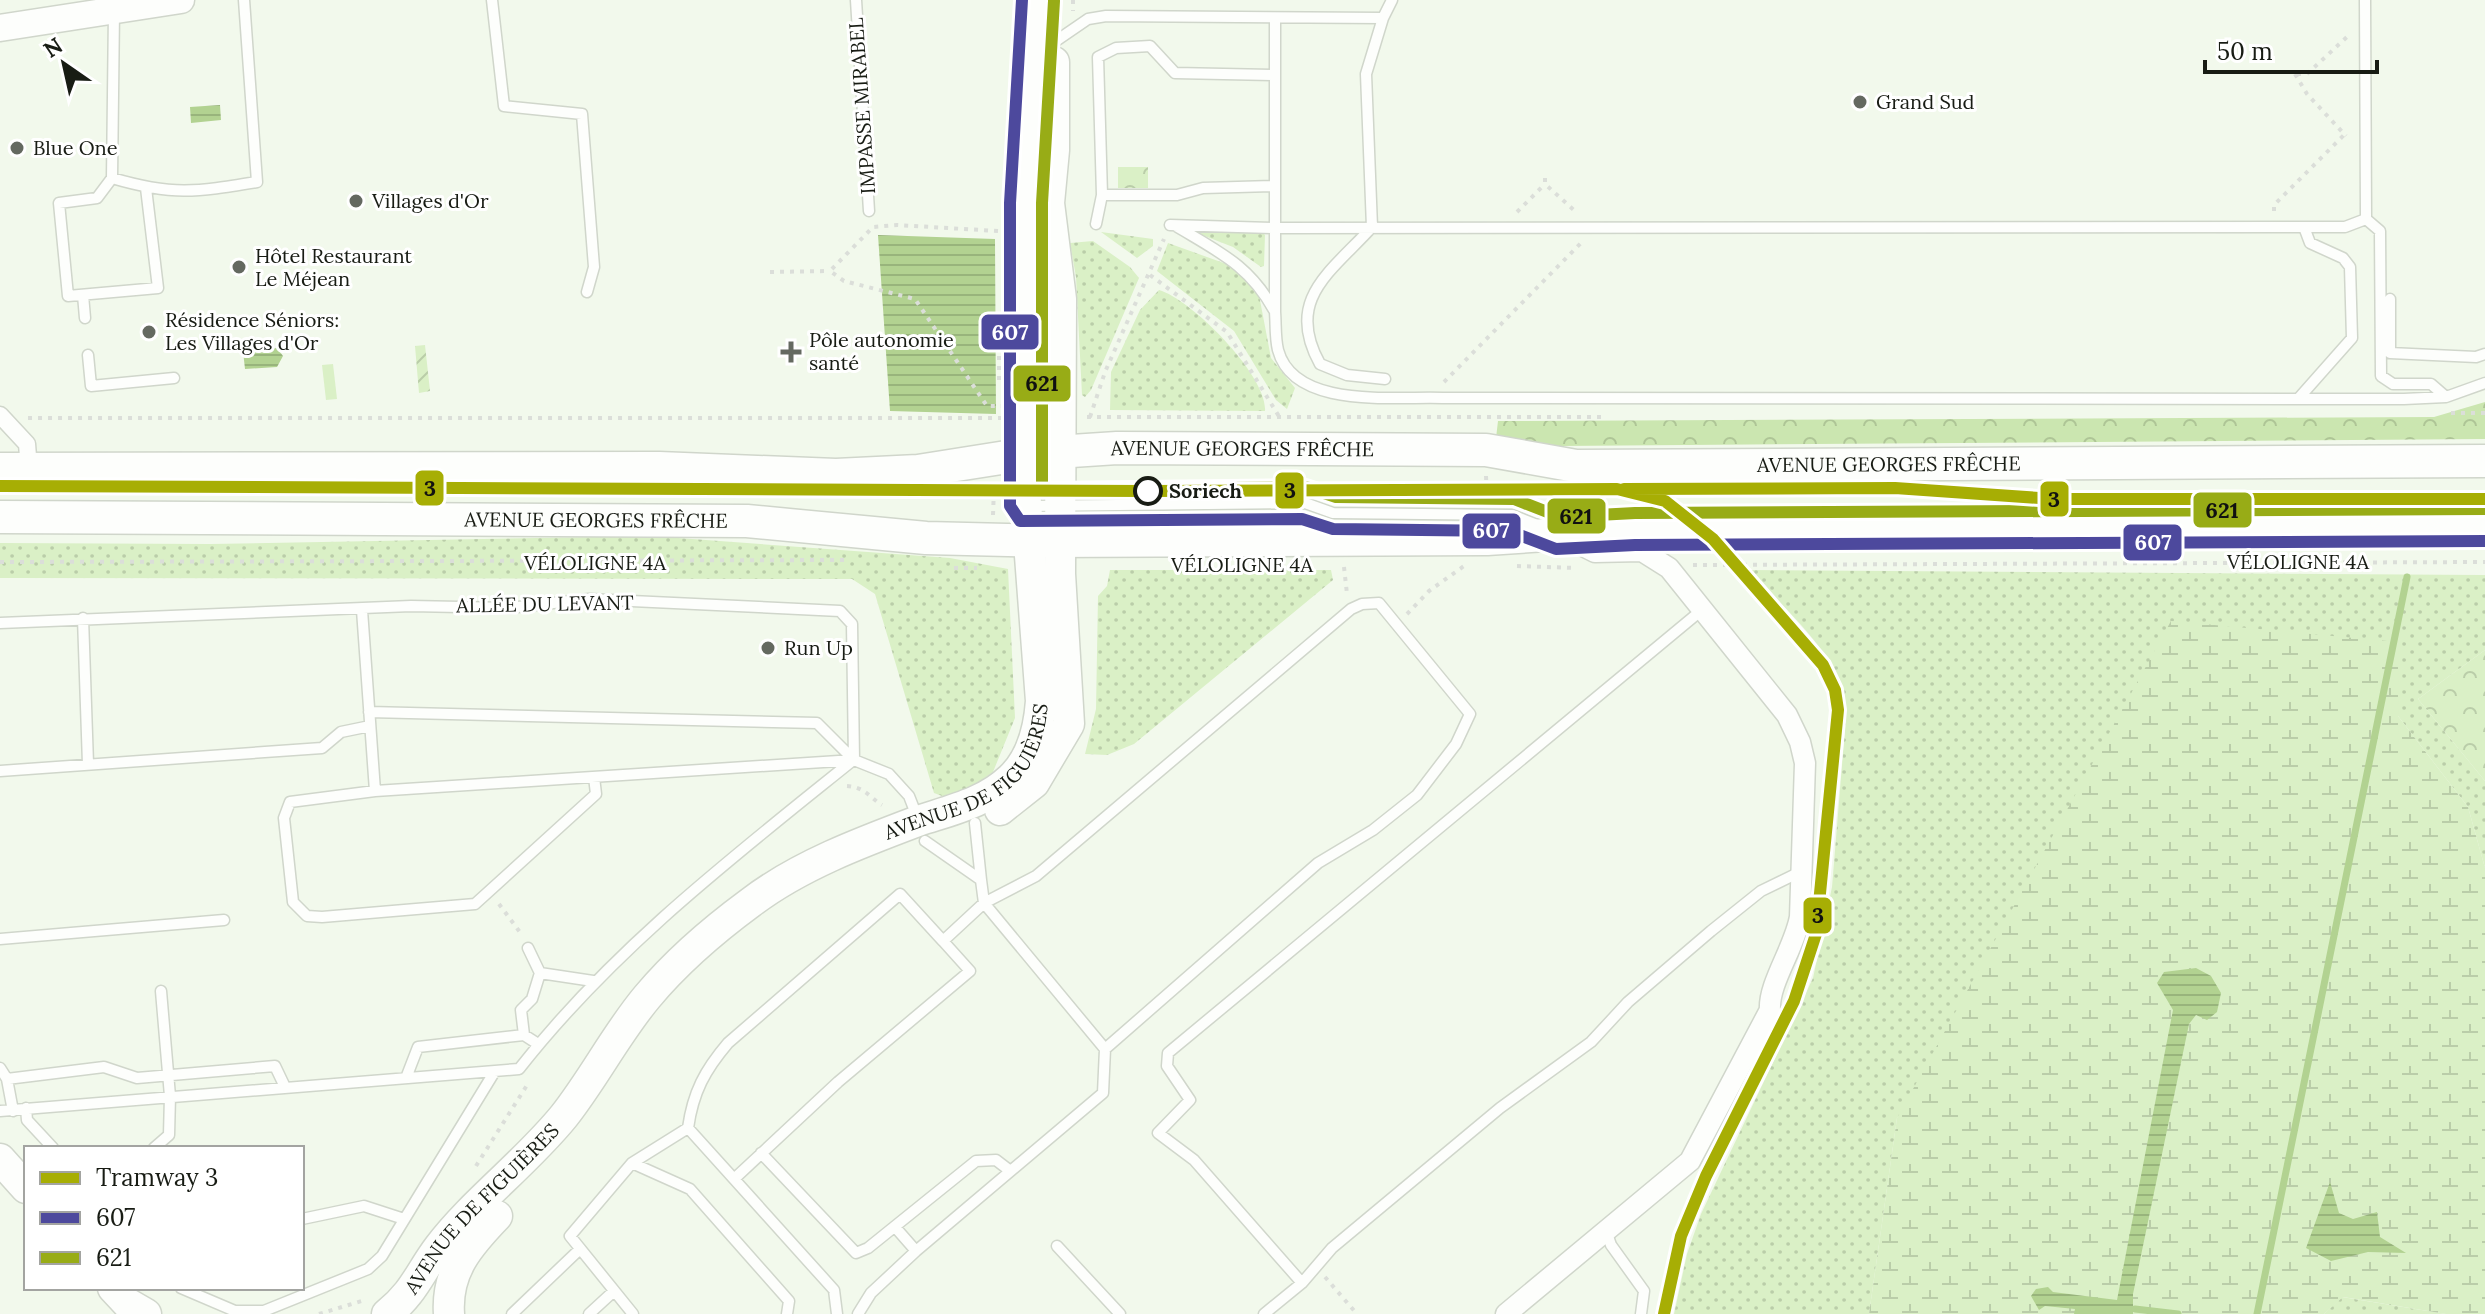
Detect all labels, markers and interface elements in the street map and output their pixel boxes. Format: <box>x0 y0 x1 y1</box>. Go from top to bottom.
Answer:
street label: IMPASSE MIRABEL <box>843 17 880 195</box>
north arrow <box>24 24 104 104</box>
scale bar <box>2205 24 2377 74</box>
text: N <box>38 31 68 64</box>
text: 50 m <box>2217 36 2273 67</box>
place label: Grand Sud <box>1876 89 1975 114</box>
marker: Grand Sud <box>1851 93 1869 111</box>
place label: Blue One <box>33 135 118 160</box>
marker: Blue One <box>8 139 26 157</box>
place label: Villages d'Or <box>371 188 489 213</box>
marker: Villages d'Or <box>347 192 365 210</box>
place label: Hôtel Restaurant Le Méjean <box>255 243 412 291</box>
marker: Hôtel Restaurant Le Méjean <box>230 258 248 276</box>
place label: Résidence Séniors: Les Villages d'Or <box>165 307 339 355</box>
line badge: 607 <box>980 313 1040 351</box>
text: 607 <box>992 318 1028 346</box>
marker: Résidence Séniors: Les Villages d'Or <box>140 323 158 341</box>
place label: Pôle autonomie santé <box>809 327 954 375</box>
marker: Pôle autonomie santé <box>780 341 802 363</box>
line badge: 621 <box>1012 364 1072 403</box>
text: 621 <box>1025 369 1059 397</box>
street label: AVENUE GEORGES FRÊCHE <box>1109 435 1374 461</box>
street label: AVENUE GEORGES FRÊCHE <box>1756 451 2021 477</box>
line badge: 3 <box>414 469 445 507</box>
line badge: 3 <box>1274 471 1305 510</box>
text: 3 <box>424 474 436 502</box>
text: 3 <box>1284 476 1296 504</box>
marker: Soriech <box>1134 477 1162 505</box>
place label: Soriech <box>1169 478 1243 503</box>
line badge: 3 <box>2039 480 2070 518</box>
text: 3 <box>2048 485 2060 513</box>
line badge: 621 <box>2192 491 2253 529</box>
text: 621 <box>2205 496 2239 524</box>
line badge: 621 <box>1546 497 1607 535</box>
text: 621 <box>1559 502 1593 530</box>
street label: AVENUE GEORGES FRÊCHE <box>463 506 728 533</box>
line badge: 607 <box>1461 512 1522 550</box>
text: 607 <box>1473 516 1509 544</box>
line badge: 607 <box>2122 523 2183 562</box>
text: 607 <box>2135 528 2171 556</box>
street label: VÉLOLIGNE 4A <box>2226 549 2369 574</box>
street label: VÉLOLIGNE 4A <box>523 550 666 575</box>
street label: VÉLOLIGNE 4A <box>1170 552 1313 577</box>
street label: ALLÉE DU LEVANT <box>455 589 634 618</box>
place label: Run Up <box>784 635 853 660</box>
marker: Run Up <box>759 639 777 657</box>
street label: AVENUE DE FIGUIÈRES <box>879 702 1053 845</box>
line badge: 3 <box>1802 896 1833 935</box>
text: 3 <box>1812 901 1824 929</box>
street label: AVENUE DE FIGUIÈRES <box>398 1118 564 1299</box>
legend <box>24 1146 304 1290</box>
text: Tramway 3 <box>96 1162 218 1193</box>
text: 607 <box>96 1202 135 1233</box>
text: 621 <box>96 1242 132 1273</box>

